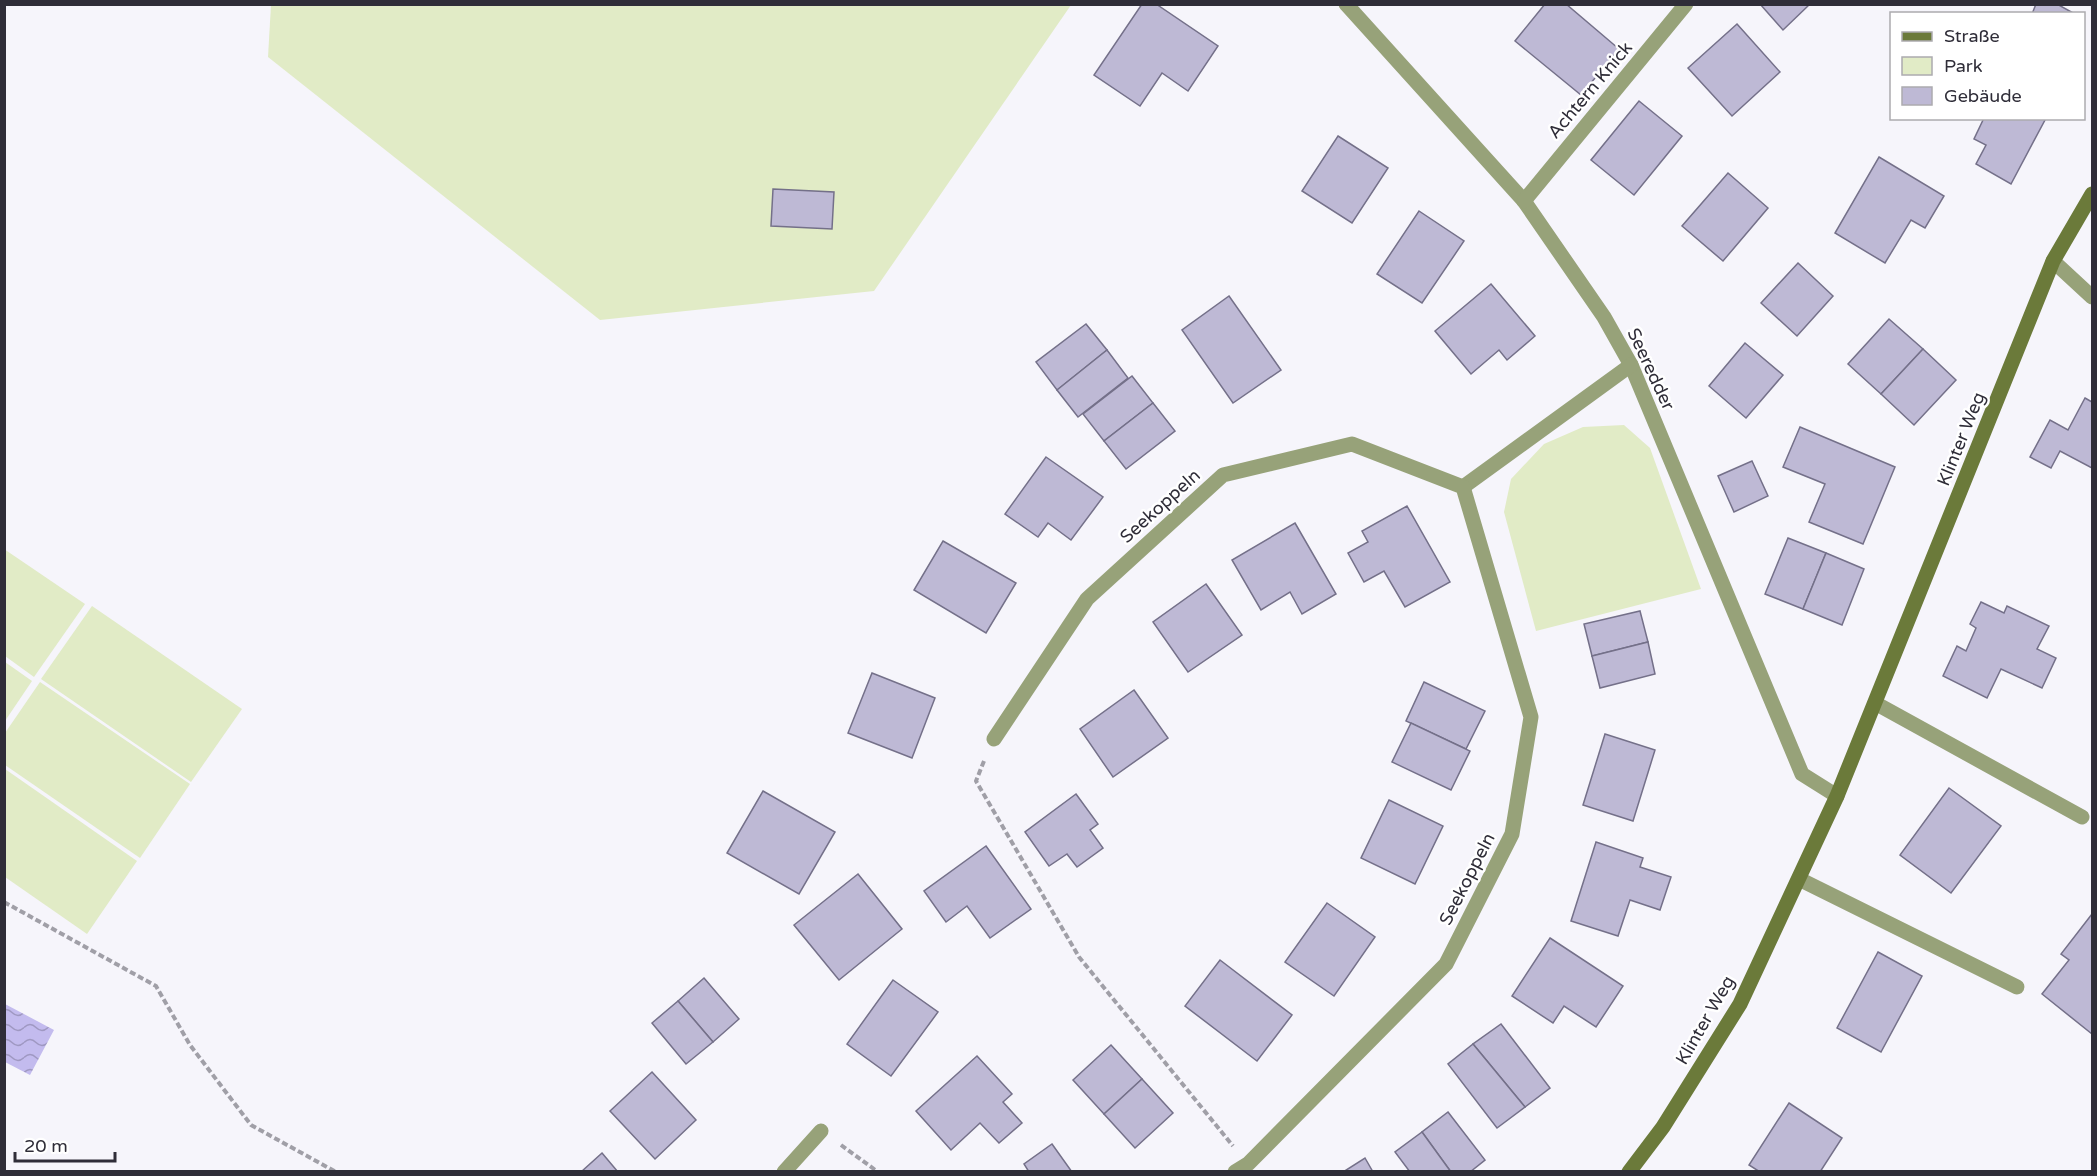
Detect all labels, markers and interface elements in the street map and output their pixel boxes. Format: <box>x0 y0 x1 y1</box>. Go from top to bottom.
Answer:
legend <box>1890 12 2085 120</box>
text: Straße <box>1944 25 2000 47</box>
street label: Achtern Knick <box>1543 37 1637 143</box>
text: Park <box>1944 55 1983 77</box>
text: Gebäude <box>1944 85 2022 107</box>
street label: Seeredder <box>1622 324 1680 414</box>
street label: Klinter Weg <box>1932 389 1990 489</box>
street label: Seekoppeln <box>1115 464 1205 548</box>
street label: Seekoppeln <box>1434 829 1500 929</box>
street label: Klinter Weg <box>1671 972 1739 1068</box>
scale bar <box>15 1125 116 1163</box>
text: 20 m <box>24 1135 68 1157</box>

